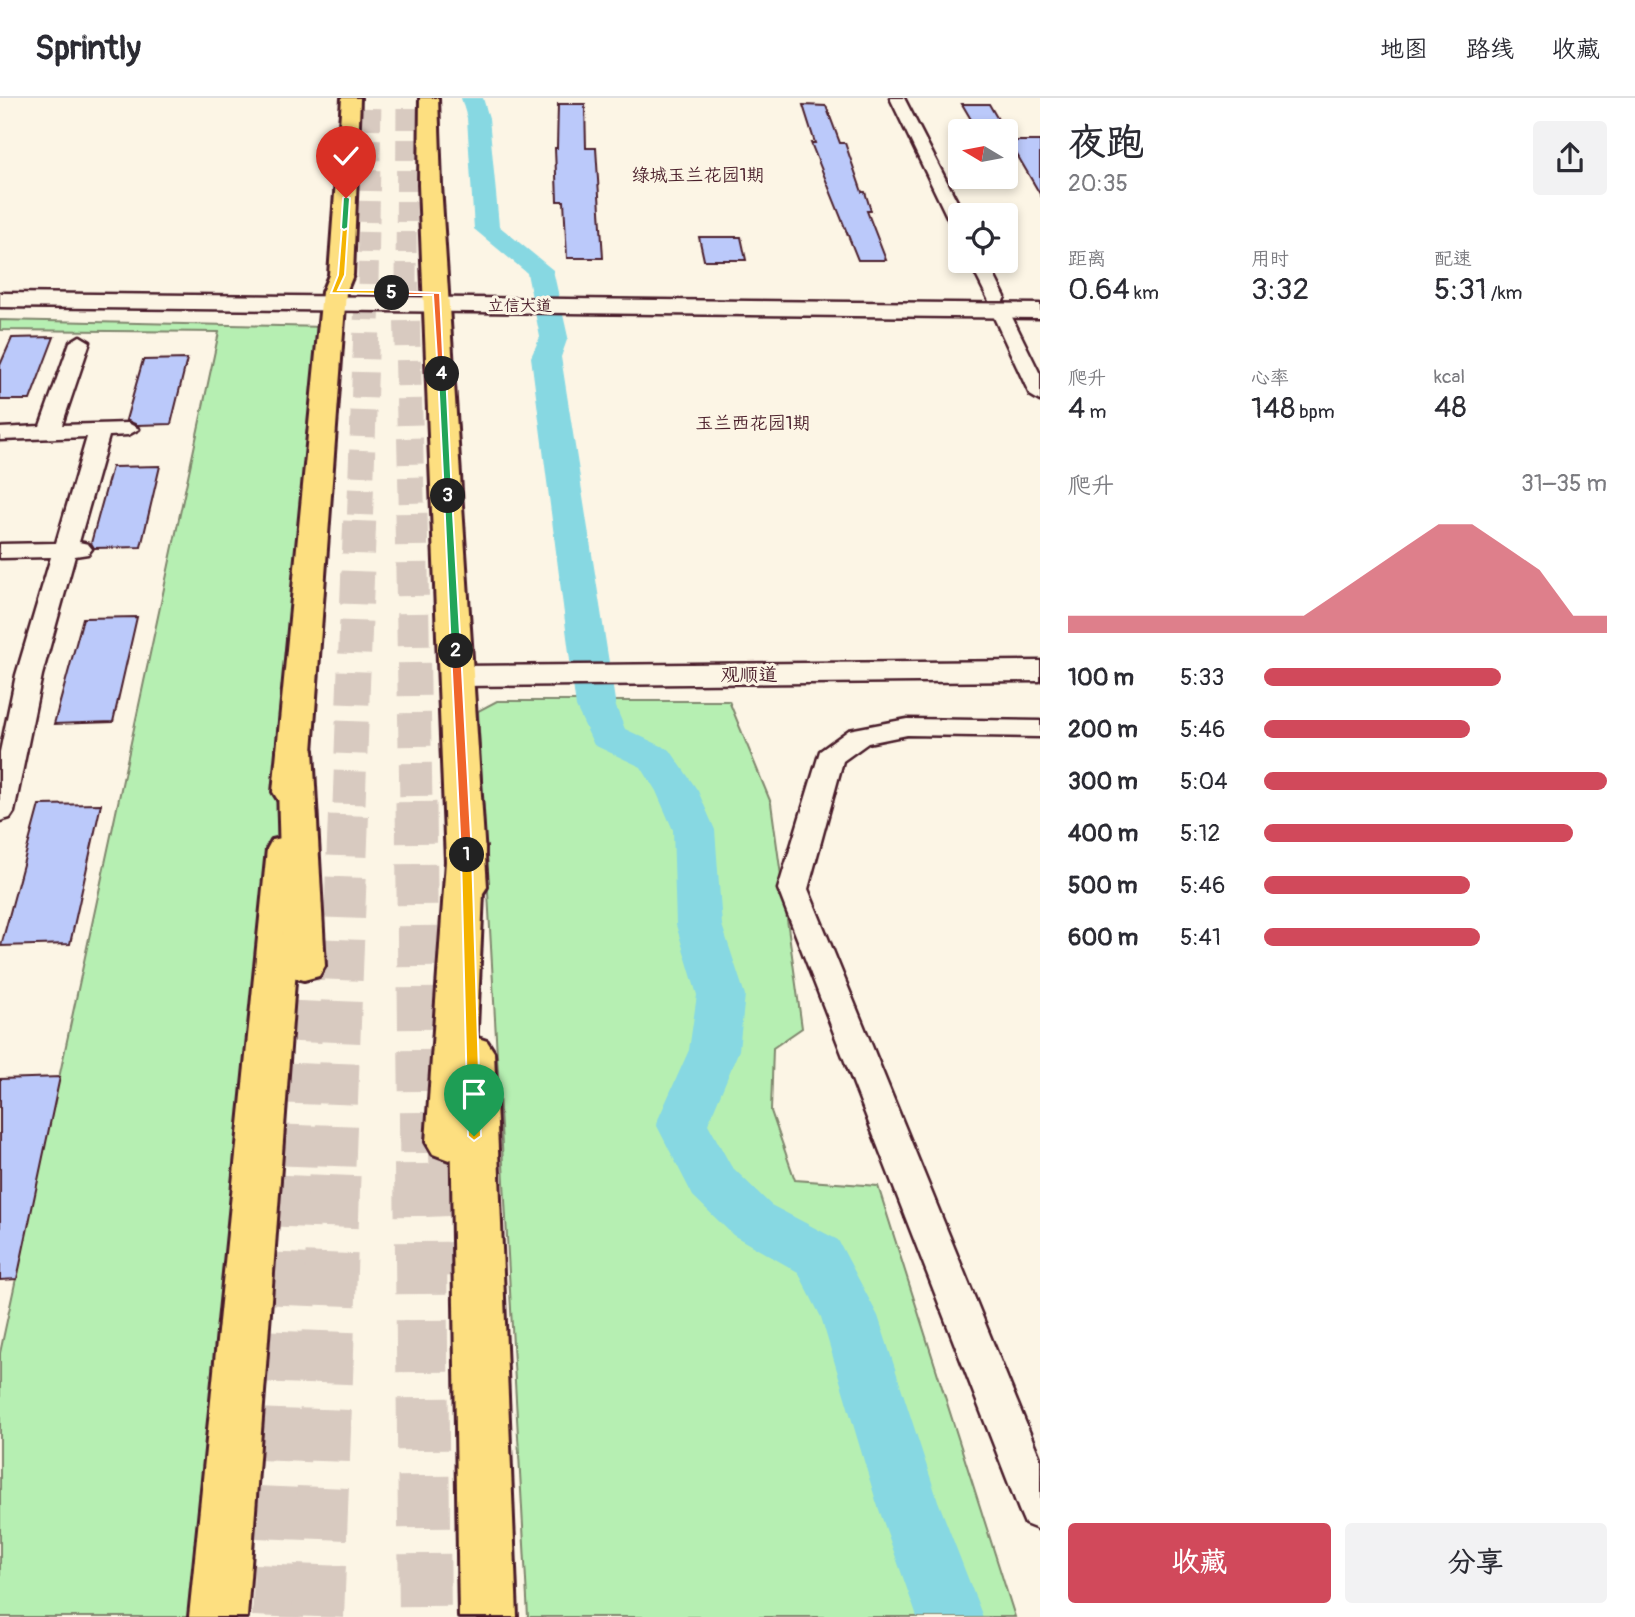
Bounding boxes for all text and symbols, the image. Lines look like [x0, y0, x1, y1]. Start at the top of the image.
text: Sprintly [35, 28, 141, 69]
text: 地图 [1380, 35, 1428, 64]
text: 路线 [1466, 35, 1514, 64]
text: 收藏 [1552, 35, 1600, 64]
north arrow [948, 119, 1018, 189]
map controls [948, 119, 1018, 273]
text: 夜跑 [1068, 119, 1144, 167]
button: share [1533, 121, 1607, 195]
pin [316, 126, 376, 198]
icon: check [327, 137, 365, 175]
district label: 绿城玉兰花园1期 [631, 164, 765, 187]
text: 20:35 [1068, 169, 1128, 198]
button: locate [948, 203, 1018, 273]
text: 距离 [1068, 247, 1106, 271]
text: 用时 [1251, 247, 1289, 271]
text: 配速 [1434, 247, 1472, 271]
text: 0.64 [1068, 271, 1130, 308]
text: 3:32 [1251, 271, 1309, 308]
text: 5:31 [1434, 271, 1487, 308]
pin: 5 [374, 276, 410, 310]
text: 5 [386, 280, 397, 304]
text: km [1130, 281, 1159, 305]
text: /km [1487, 281, 1523, 305]
street label: 立信大道 [488, 296, 552, 316]
pin: 4 [424, 356, 460, 392]
text: 4 [436, 361, 447, 385]
text: kcal [1434, 365, 1465, 389]
text: 爬升 [1068, 366, 1106, 390]
text: 心率 [1251, 366, 1289, 390]
text: 48 [1434, 389, 1467, 426]
text: 4 [1068, 390, 1085, 427]
text: 148 [1251, 390, 1295, 427]
text: m [1085, 400, 1106, 424]
text: bpm [1295, 400, 1335, 424]
district label: 玉兰西花园1期 [695, 412, 811, 435]
text: 31–35 m [1521, 469, 1607, 498]
text: 爬升 [1068, 471, 1114, 500]
pin: 3 [430, 478, 466, 514]
text: 3 [442, 483, 453, 507]
pin: 2 [438, 634, 474, 668]
text: 2 [450, 638, 461, 662]
street label: 观顺道 [720, 663, 778, 687]
text: 100 m [1068, 663, 1134, 692]
text: 5:33 [1180, 663, 1224, 692]
text: 200 m [1068, 715, 1138, 744]
text: 5:46 [1180, 715, 1225, 744]
text: 300 m [1068, 767, 1138, 796]
text: 5:04 [1180, 767, 1228, 796]
text: 400 m [1068, 819, 1138, 848]
text: 5:12 [1180, 819, 1220, 848]
pin: 1 [449, 838, 484, 872]
text: 1 [463, 842, 470, 866]
text: 500 m [1068, 871, 1137, 900]
text: 5:46 [1180, 871, 1225, 900]
text: 600 m [1068, 923, 1138, 952]
text: 5:41 [1180, 923, 1221, 952]
pin [444, 1064, 504, 1136]
icon: arrive [455, 1075, 493, 1113]
button: 收藏 [1068, 1523, 1331, 1603]
button: 分享 [1345, 1523, 1607, 1603]

